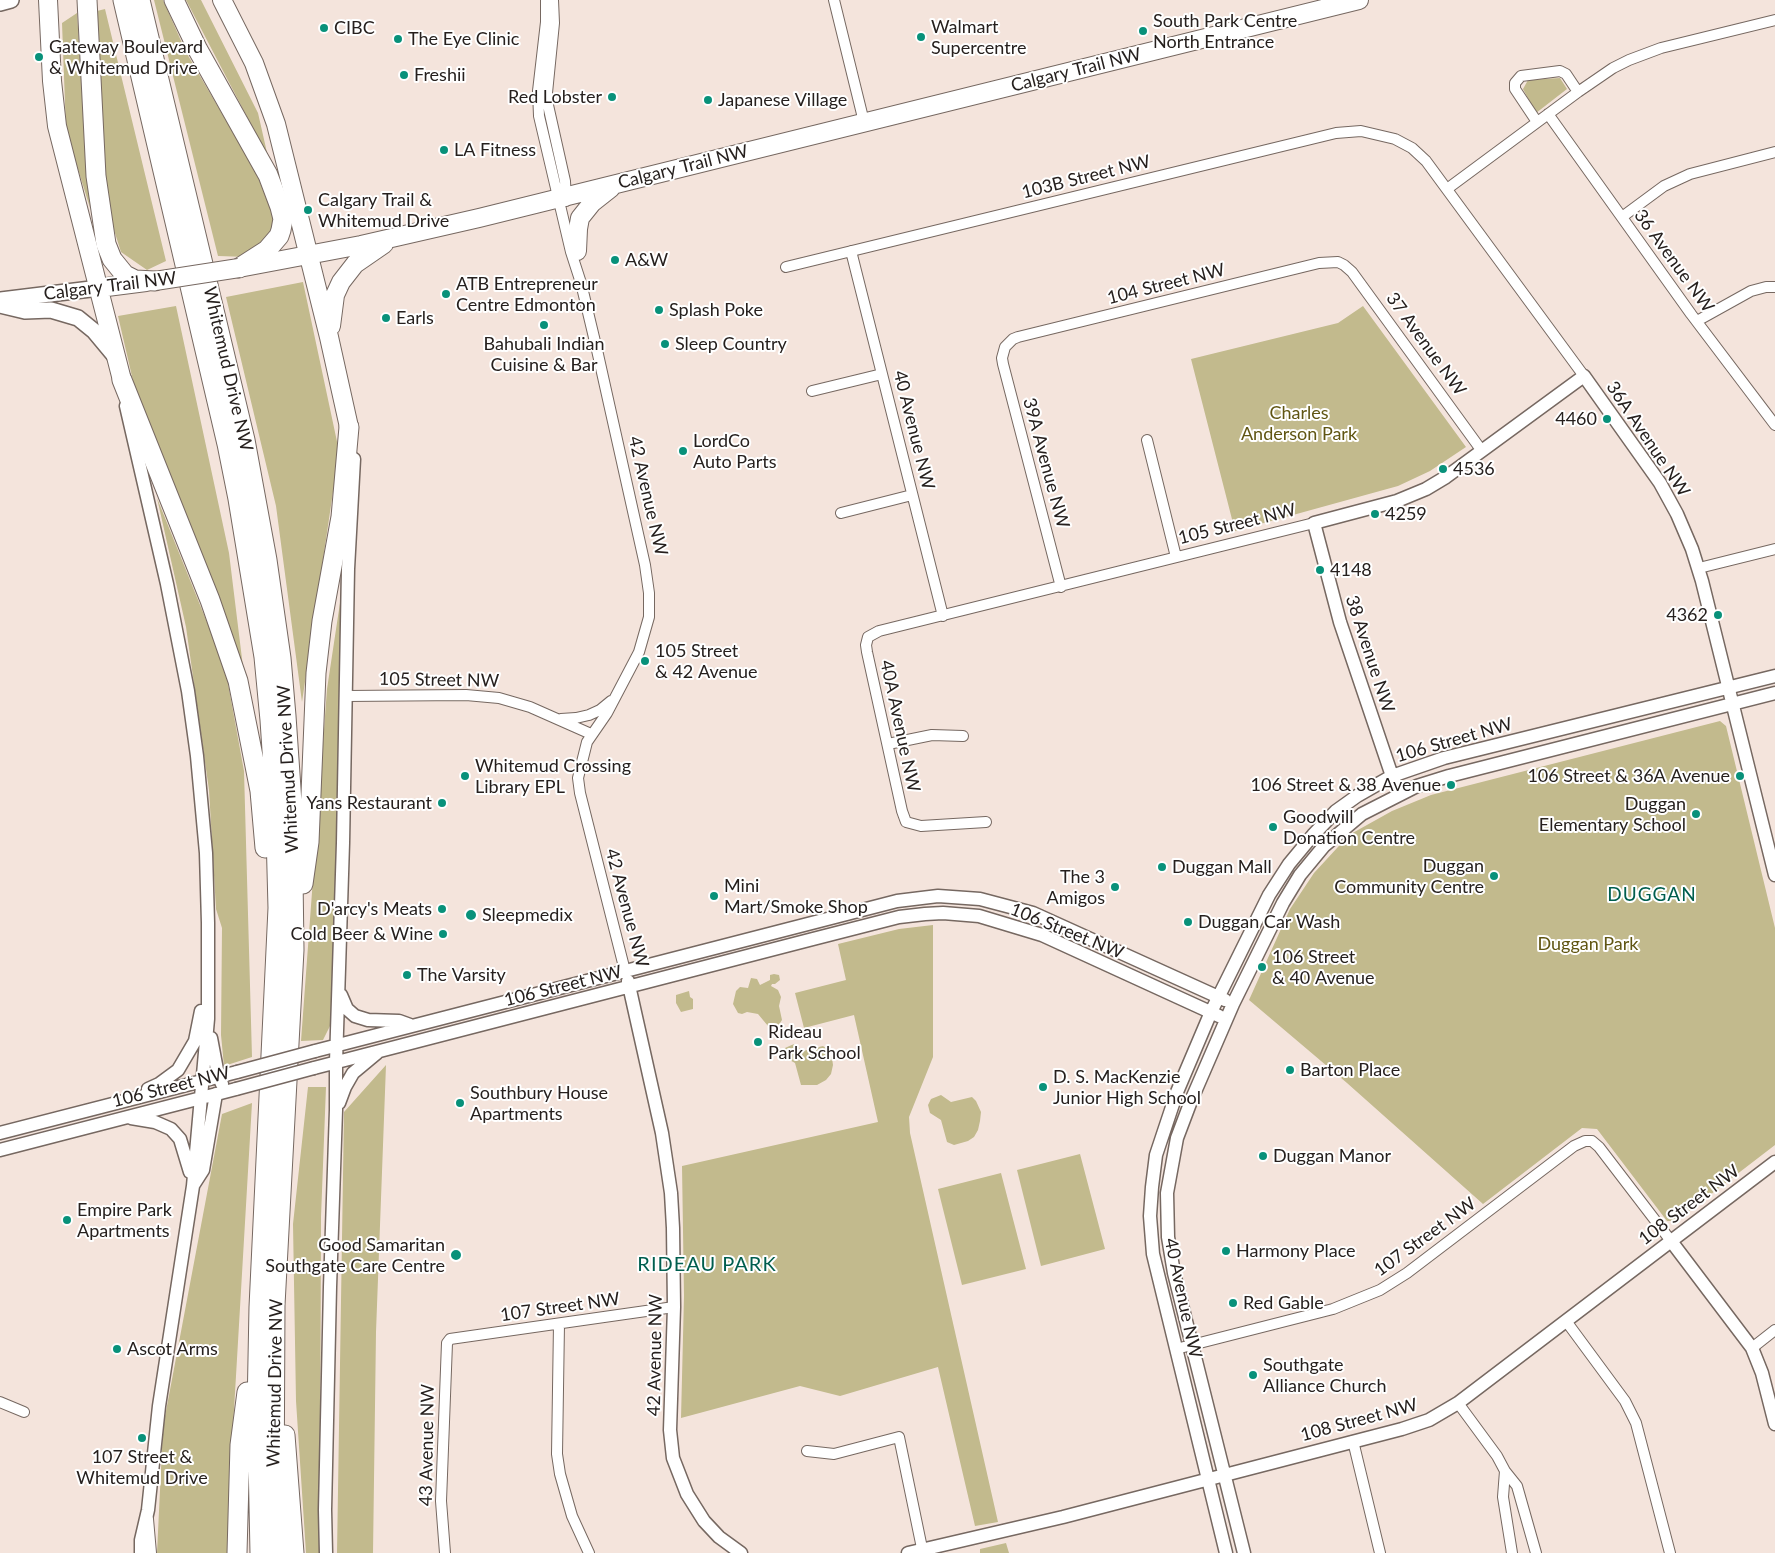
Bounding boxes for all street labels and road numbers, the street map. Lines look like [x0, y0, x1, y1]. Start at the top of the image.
street label: Calgary Trail NW [1009, 43, 1143, 97]
street label: Calgary Trail NW [616, 140, 750, 194]
street label: 103B Street NW [1019, 151, 1153, 203]
street label: 36 Avenue NW [1629, 205, 1719, 317]
street label: 104 Street NW [1105, 259, 1227, 309]
street label: Calgary Trail NW [42, 267, 178, 305]
street label: Whitemud Drive NW [199, 285, 257, 453]
street label: 37 Avenue NW [1381, 288, 1471, 400]
street label: 40 Avenue NW [889, 368, 939, 492]
street label: 36A Avenue NW [1602, 377, 1694, 501]
street label: 39A Avenue NW [1018, 395, 1074, 531]
street label: 42 Avenue NW [624, 434, 672, 558]
street label: 105 Street NW [1176, 499, 1298, 549]
street label: 38 Avenue NW [1341, 593, 1399, 715]
street label: 40A Avenue NW [875, 658, 925, 794]
street label: 105 Street NW [379, 668, 499, 692]
street label: Whitemud Drive NW [273, 684, 303, 854]
street label: 106 Street NW [1393, 713, 1515, 767]
street label: 42 Avenue NW [601, 846, 653, 970]
street label: 106 Street NW [1007, 898, 1127, 964]
street label: 106 Street NW [502, 961, 624, 1011]
street label: 106 Street NW [110, 1062, 232, 1112]
street label: 108 Street NW [1634, 1160, 1744, 1250]
street label: 107 Street NW [1370, 1193, 1480, 1281]
street label: 40 Avenue NW [1160, 1236, 1206, 1360]
street label: 107 Street NW [499, 1288, 621, 1326]
street label: 42 Avenue NW [643, 1294, 667, 1416]
street label: Whitemud Drive NW [263, 1299, 287, 1467]
street label: 43 Avenue NW [415, 1384, 439, 1506]
street label: 108 Street NW [1298, 1394, 1420, 1446]

